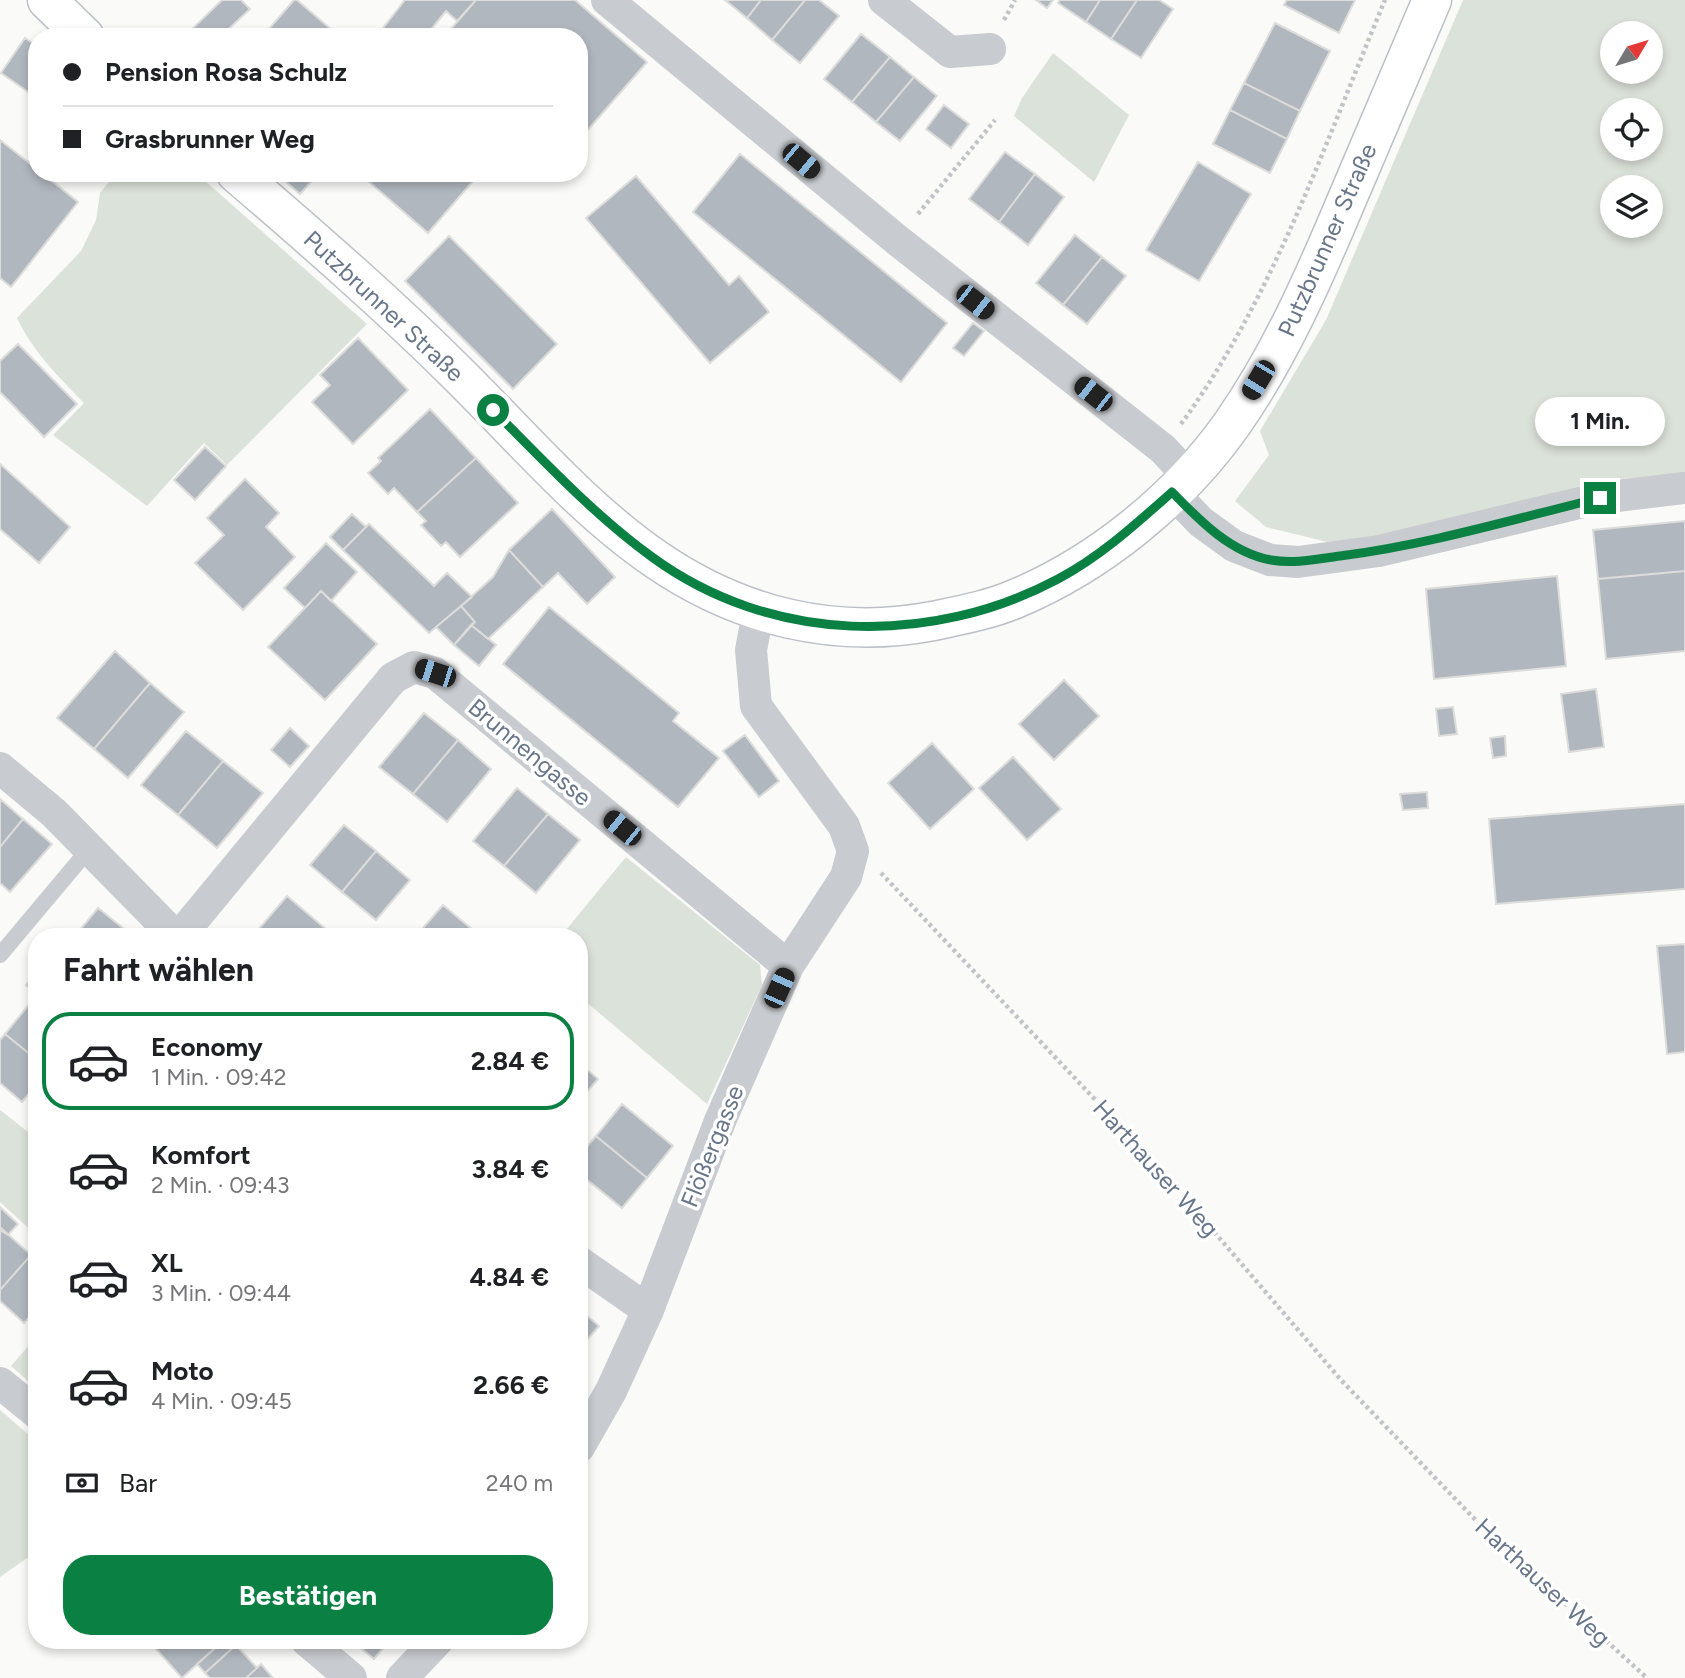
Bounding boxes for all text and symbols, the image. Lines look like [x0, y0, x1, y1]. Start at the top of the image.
north arrow [1600, 21, 1662, 84]
map controls [1600, 21, 1663, 238]
text: Pension Rosa Schulz [105, 56, 347, 88]
button: locate [1600, 98, 1663, 161]
text: Grasbrunner Weg [105, 123, 315, 155]
car [779, 139, 824, 183]
street label: Putzbrunner Straße [1271, 139, 1383, 341]
button: layers [1600, 175, 1663, 238]
street label: Putzbrunner Straße [298, 224, 470, 388]
car [952, 281, 999, 323]
car [1239, 357, 1278, 403]
car [1070, 373, 1117, 415]
route start [477, 394, 509, 426]
callout: 1 Min. [1535, 396, 1665, 446]
text: 1 Min. [1570, 407, 1630, 435]
route end [1584, 482, 1616, 514]
car [412, 657, 459, 689]
street label: Brunnengasse [463, 692, 597, 812]
car [600, 807, 645, 849]
text: Fahrt wählen [63, 951, 254, 989]
car [761, 965, 798, 1011]
icon: car [67, 1030, 130, 1093]
text: Economy [151, 1031, 263, 1063]
text: 2.84 € [471, 1045, 549, 1077]
text: 1 Min. · 09:42 [151, 1063, 287, 1091]
street label: Flößergasse [674, 1081, 750, 1211]
street label: Harthauser Weg [1087, 1094, 1225, 1242]
icon: car [67, 1138, 130, 1201]
text: Komfort [151, 1139, 251, 1171]
text: 3.84 € [471, 1153, 549, 1185]
text: 2 Min. · 09:43 [151, 1171, 290, 1199]
icon: car [67, 1246, 130, 1309]
text: XL [151, 1247, 183, 1279]
text: 4.84 € [469, 1261, 549, 1293]
text: 3 Min. · 09:44 [151, 1279, 291, 1307]
icon: car [67, 1354, 130, 1417]
text: Moto [151, 1355, 214, 1387]
text: 2.66 € [473, 1369, 549, 1401]
text: 4 Min. · 09:45 [151, 1387, 292, 1415]
icon: cash [63, 1464, 101, 1502]
text: Bar [119, 1467, 157, 1499]
text: 240 m [486, 1469, 553, 1497]
street label: Harthauser Weg [1469, 1512, 1617, 1652]
button: Bestätigen [63, 1555, 553, 1635]

